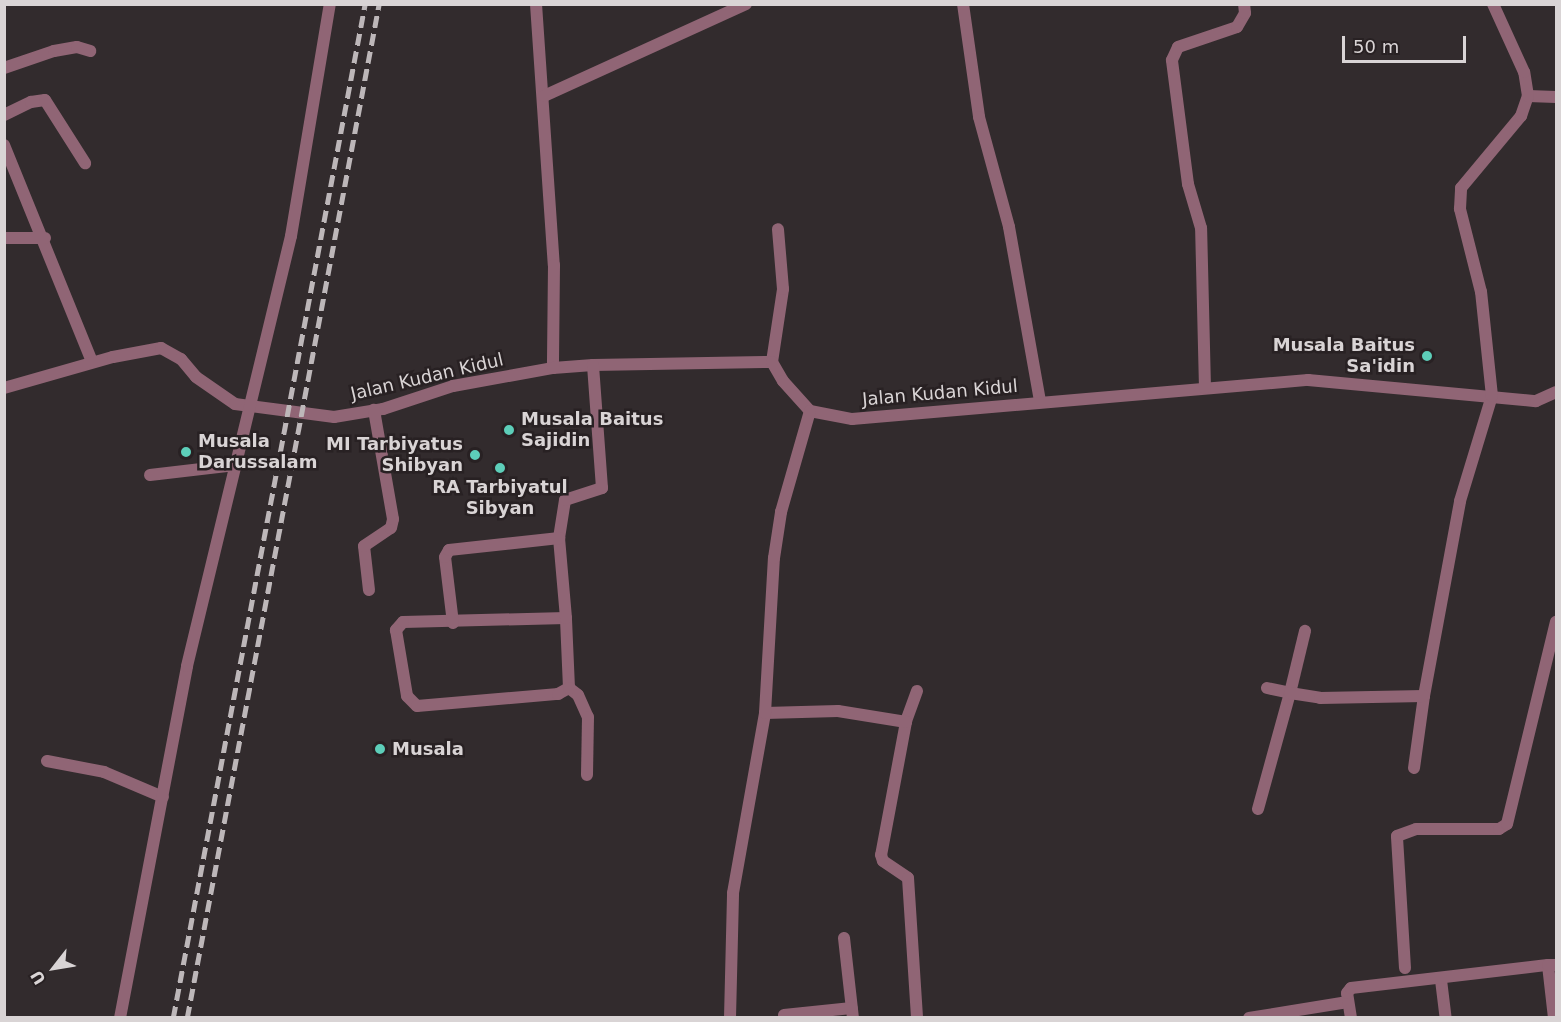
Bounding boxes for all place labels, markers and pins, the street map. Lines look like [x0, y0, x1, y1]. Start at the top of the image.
place label: Musala Baitus Sa'idin [1273, 335, 1415, 378]
marker: Musala Baitus Sa'idin [1420, 349, 1434, 363]
place label: Musala Baitus Sajidin [521, 409, 663, 452]
marker: Musala Baitus Sajidin [502, 423, 516, 437]
place label: Musala Darussalam [198, 431, 317, 474]
place label: MI Tarbiyatus Shibyan [326, 434, 463, 476]
marker: Musala Darussalam [179, 445, 193, 459]
marker: MI Tarbiyatus Shibyan [468, 448, 482, 462]
marker: RA Tarbiyatul Sibyan [493, 461, 507, 475]
place label: RA Tarbiyatul Sibyan [432, 477, 568, 520]
place label: Musala [392, 738, 464, 760]
marker: Musala [373, 742, 387, 756]

